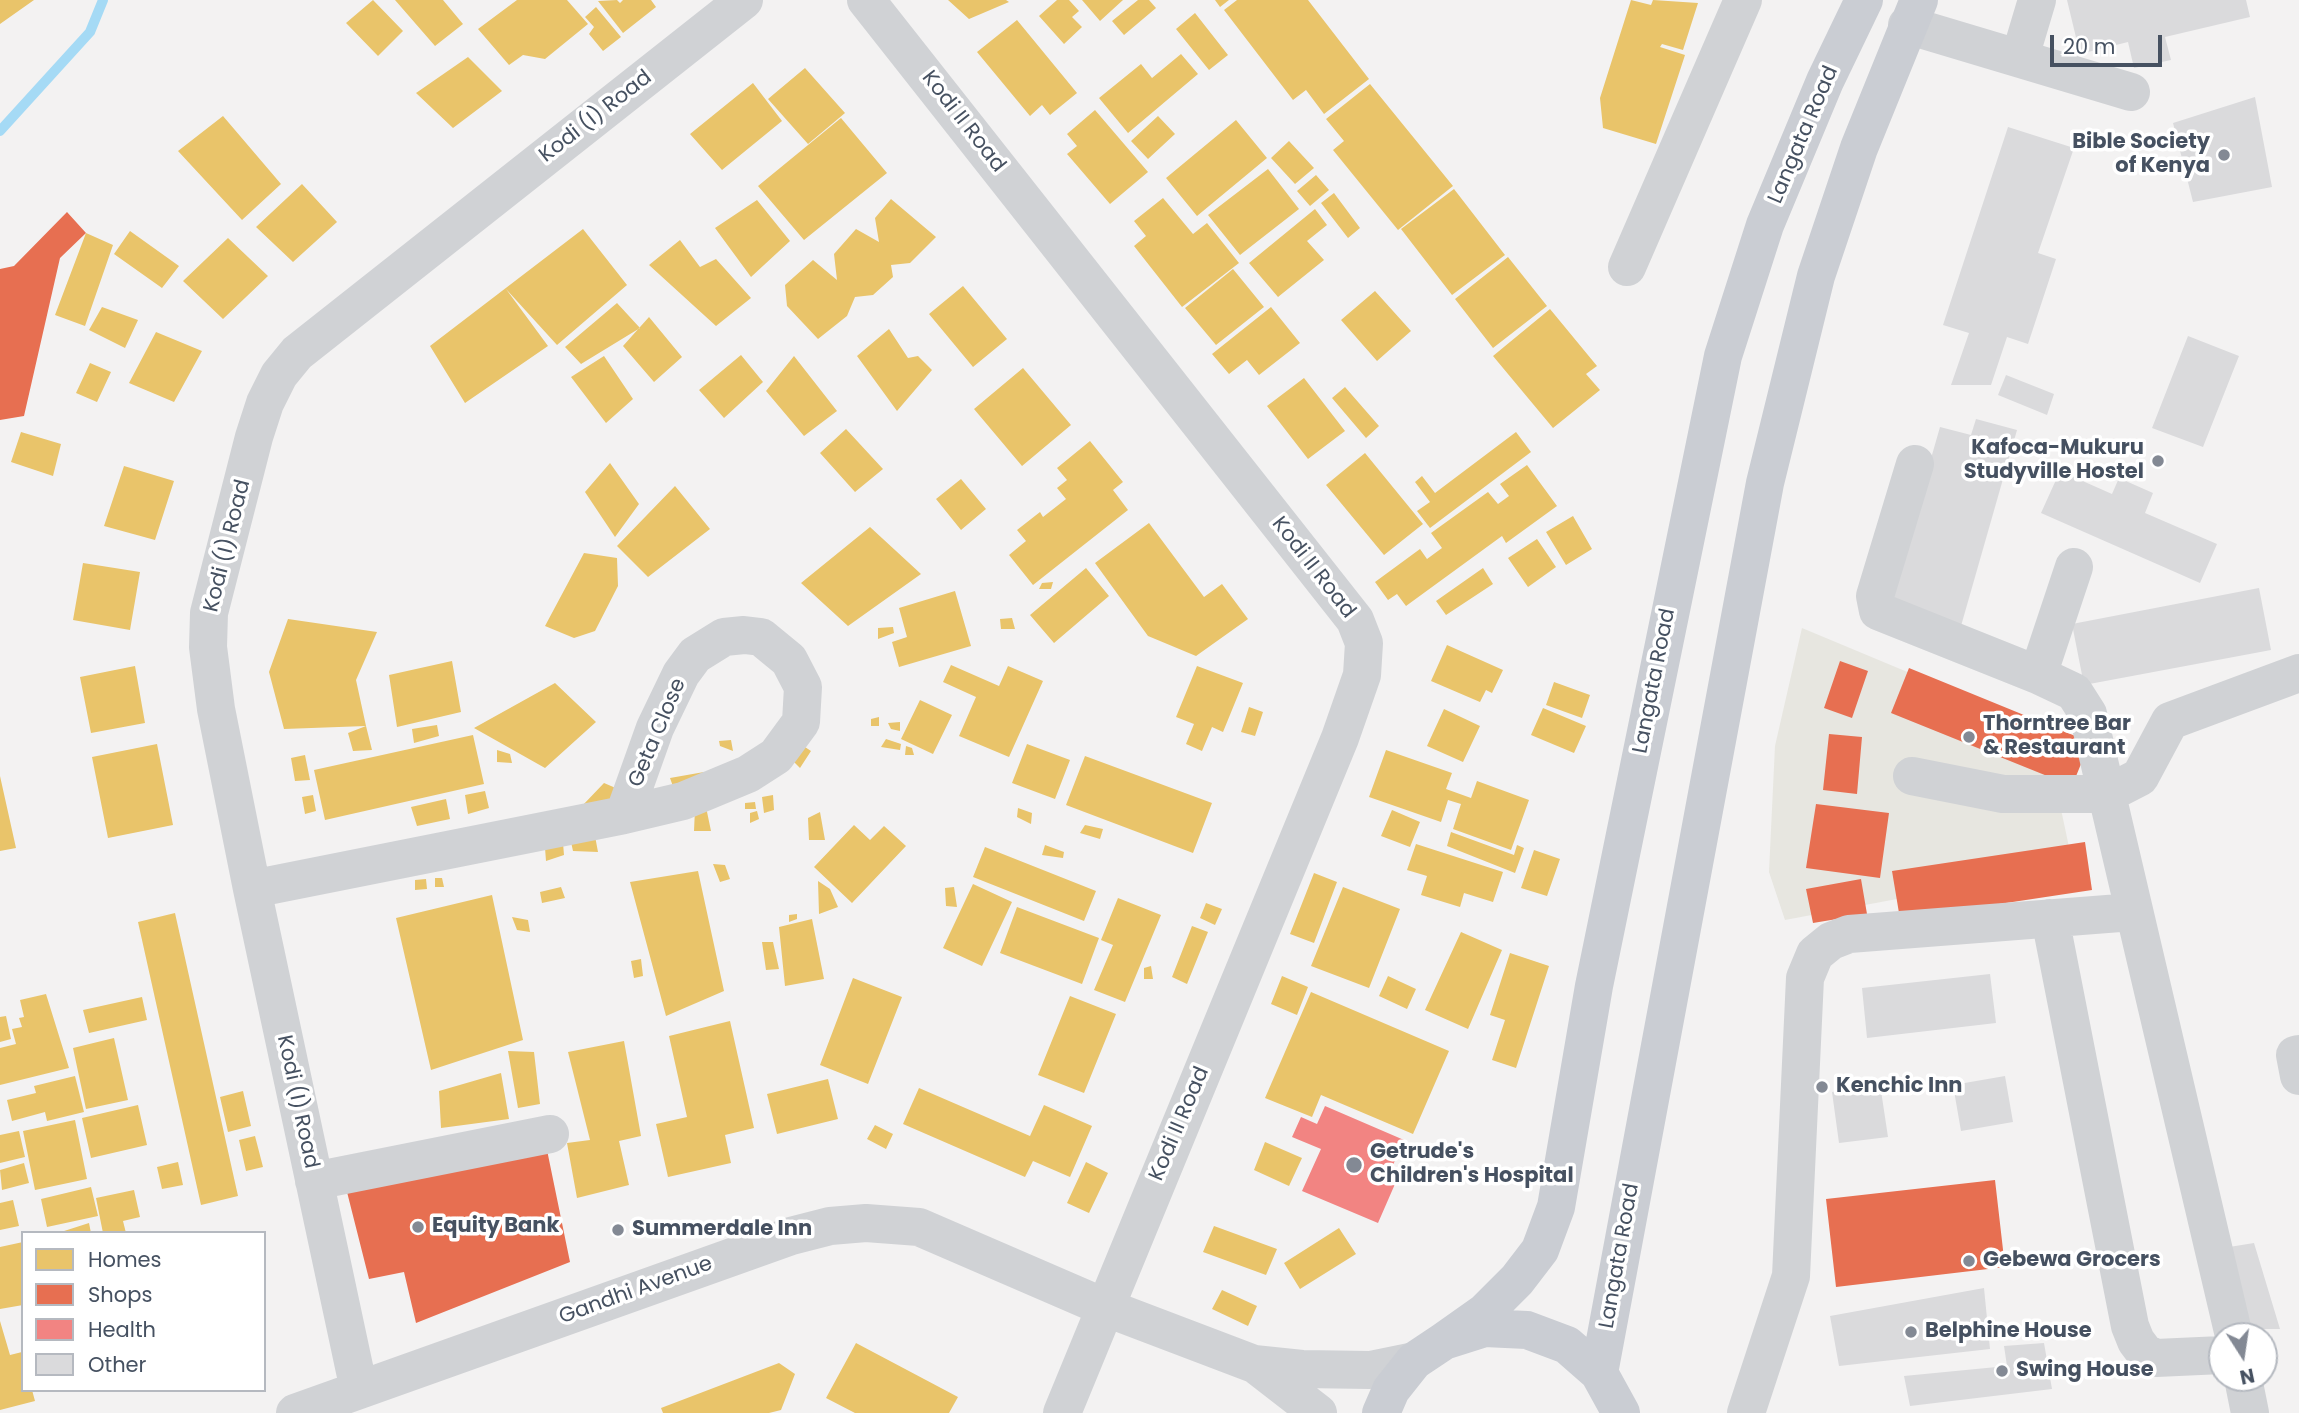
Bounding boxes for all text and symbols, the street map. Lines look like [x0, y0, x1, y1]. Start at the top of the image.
scale bar [2054, 21, 2166, 65]
text: 20 m [2063, 32, 2116, 61]
street label: Langata Road [1764, 62, 1844, 208]
street label: Kodi (I) Road [535, 65, 657, 169]
street label: Kodi II Road [916, 66, 1010, 178]
place label: Bible Society of Kenya [2072, 130, 2210, 180]
marker: Bible Society of Kenya [2216, 147, 2232, 163]
place label: Kafoca-Mukuru Studyville Hostel [1964, 436, 2144, 486]
marker: Kafoca-Mukuru Studyville Hostel [2150, 453, 2166, 469]
street label: Kodi (I) Road [199, 477, 257, 615]
street label: Kodi II Road [1266, 512, 1360, 624]
street label: Langata Road [1629, 606, 1681, 756]
street label: Geta Close [624, 675, 692, 791]
place label: Thorntree Bar & Restaurant [1983, 712, 2131, 762]
marker: Thorntree Bar & Restaurant [1961, 729, 1977, 745]
street label: Kodi (I) Road [271, 1033, 323, 1171]
street label: Kodi II Road [1145, 1063, 1215, 1185]
place label: Kenchic Inn [1836, 1074, 1962, 1100]
marker: Kenchic Inn [1814, 1079, 1830, 1095]
place label: Getrude's Children's Hospital [1370, 1140, 1574, 1190]
marker: Getrude's Children's Hospital [1344, 1155, 1364, 1175]
street label: Langata Road [1595, 1181, 1645, 1331]
place label: Equity Bank [432, 1214, 559, 1240]
place label: Summerdale Inn [632, 1217, 812, 1243]
marker: Equity Bank [410, 1219, 426, 1235]
marker: Summerdale Inn [610, 1222, 626, 1238]
legend [21, 1231, 266, 1392]
text: Homes [88, 1245, 162, 1274]
place label: Gebewa Grocers [1983, 1248, 2161, 1274]
street label: Gandhi Avenue [556, 1252, 716, 1330]
marker: Gebewa Grocers [1961, 1253, 1977, 1269]
text: Shops [88, 1280, 152, 1309]
text: Health [88, 1315, 156, 1344]
place label: Belphine House [1925, 1319, 2092, 1345]
north arrow [2208, 1322, 2278, 1392]
marker: Belphine House [1903, 1324, 1919, 1340]
text: Other [88, 1350, 146, 1379]
place label: Swing House [2016, 1358, 2154, 1384]
text: N [2237, 1361, 2257, 1391]
marker: Swing House [1994, 1363, 2010, 1379]

